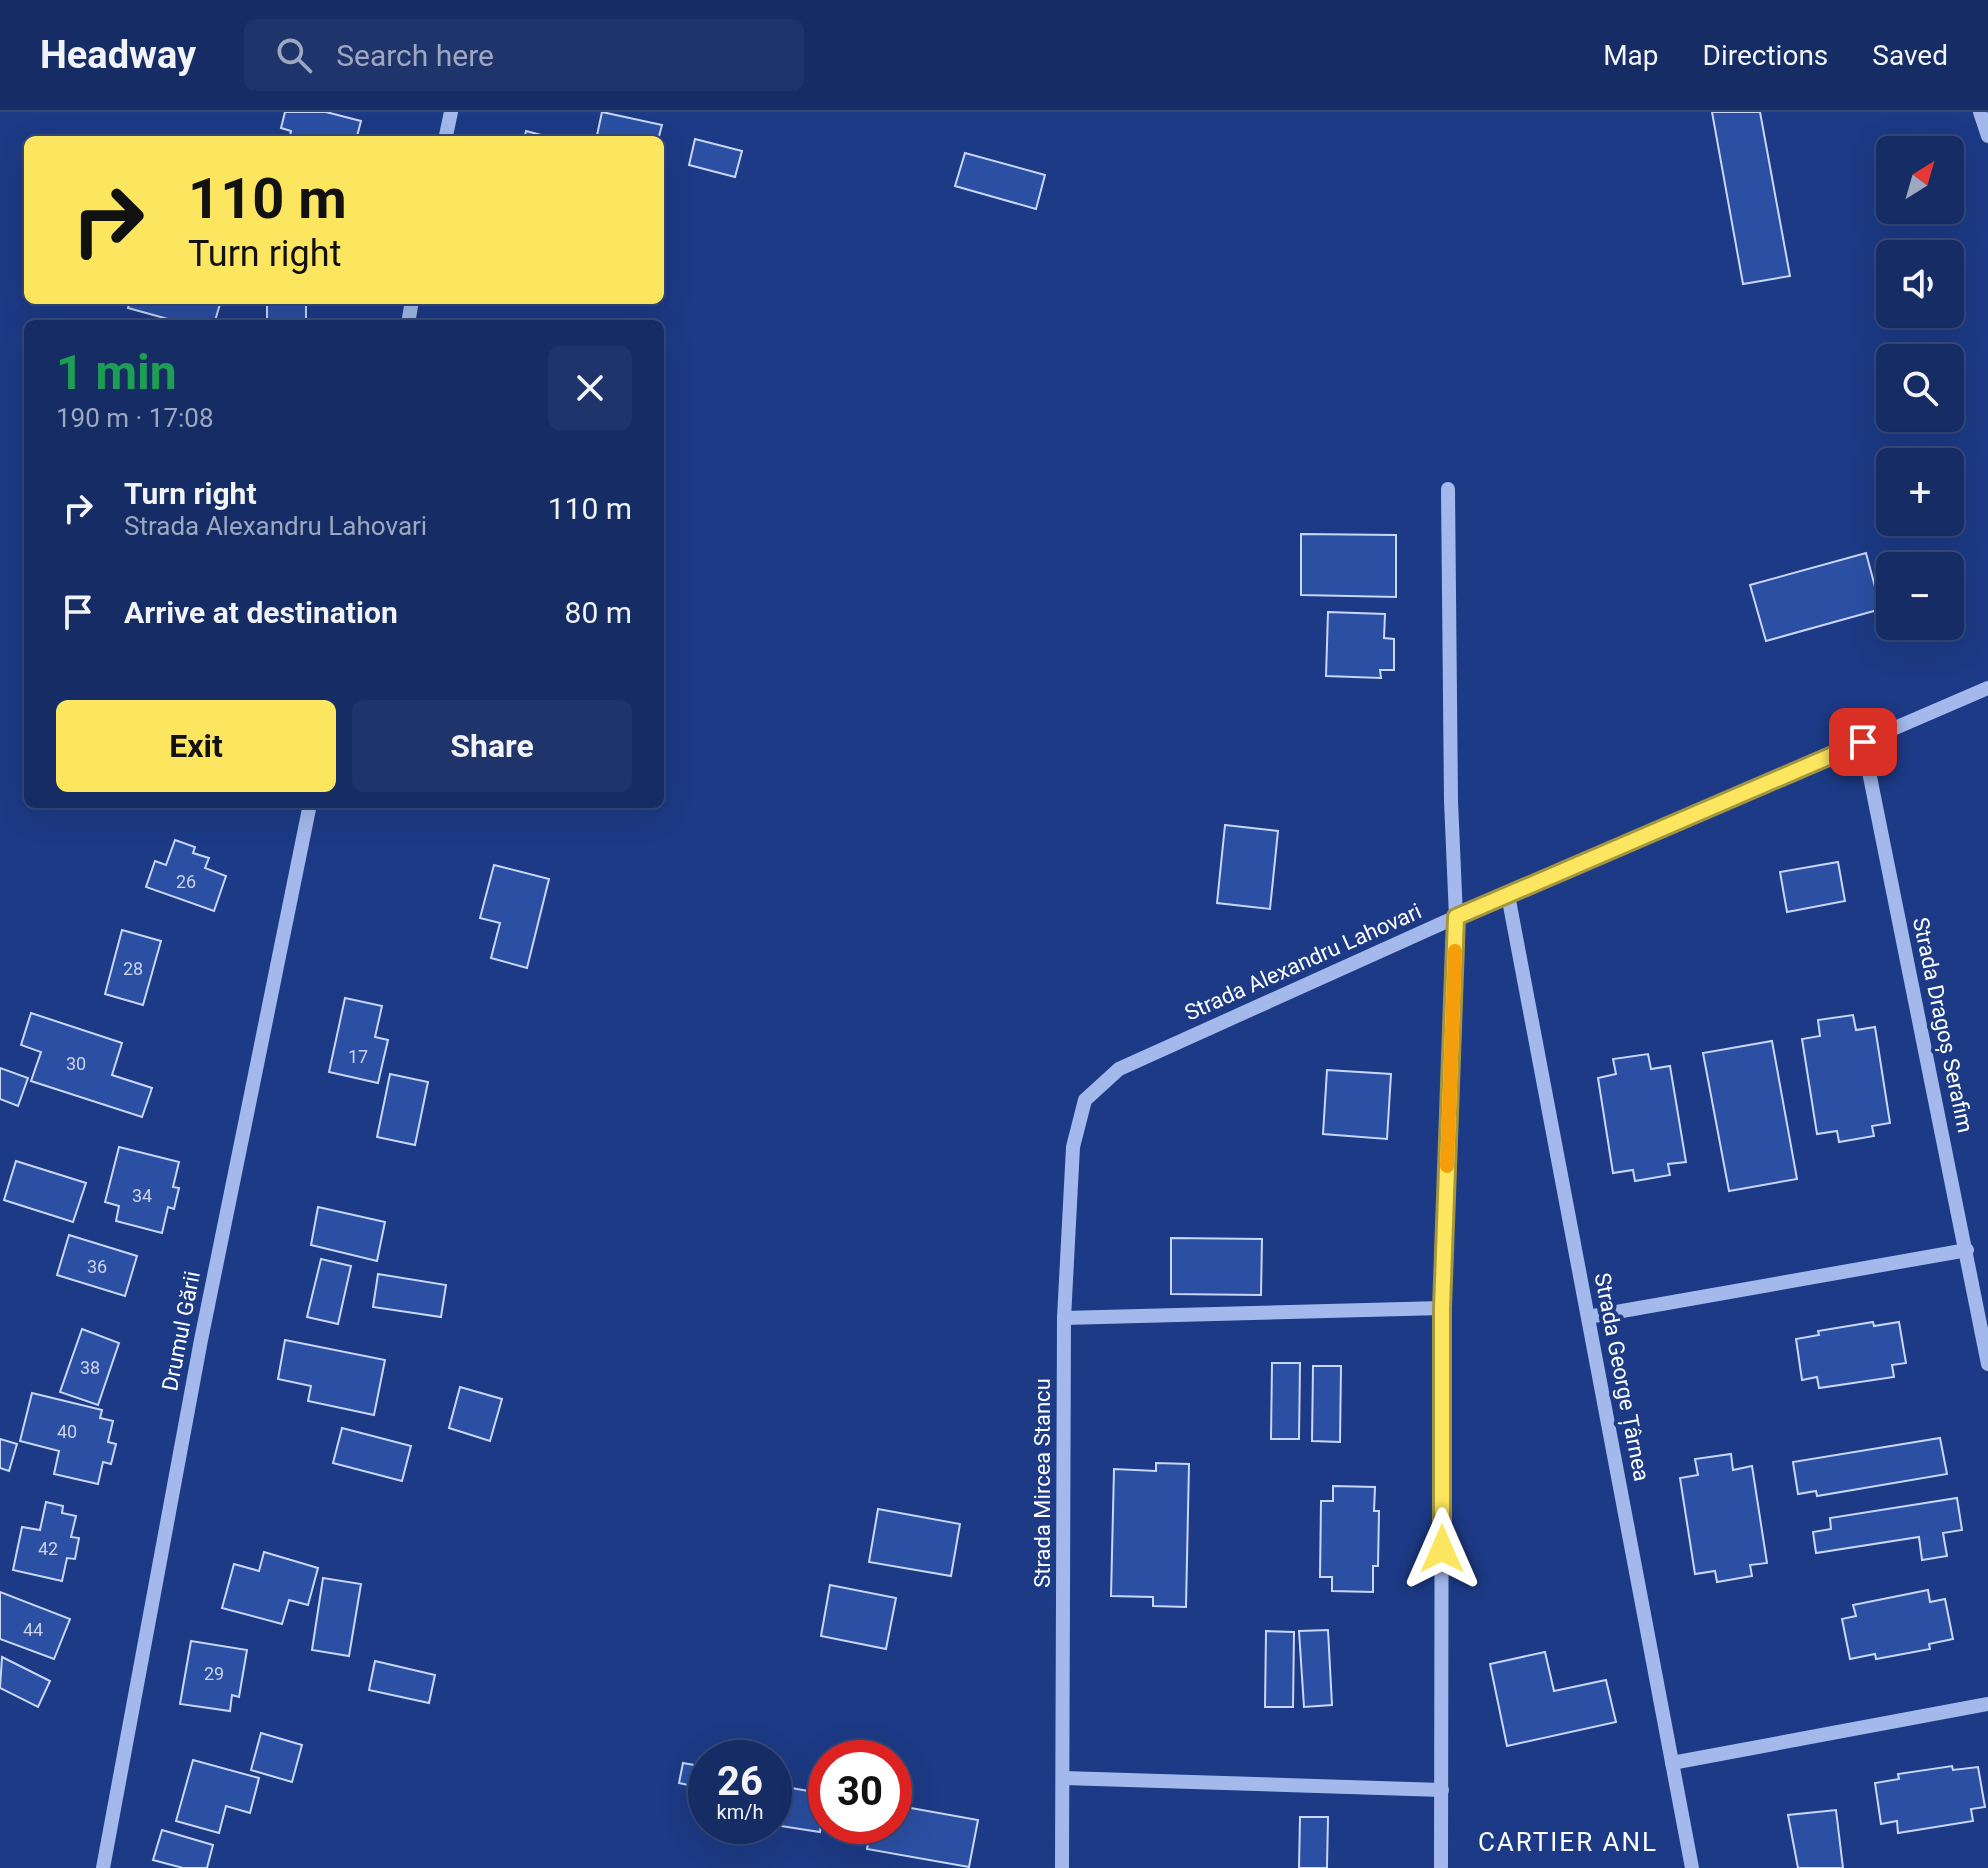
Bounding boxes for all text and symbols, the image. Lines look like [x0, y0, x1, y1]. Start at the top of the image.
search box [244, 19, 804, 91]
text: Headway [40, 33, 196, 77]
icon: search [272, 33, 316, 77]
text: Search here [336, 38, 494, 73]
text: Map [1603, 39, 1659, 72]
text: Directions [1703, 39, 1828, 72]
text: Saved [1872, 39, 1948, 72]
north arrow [1876, 136, 1964, 224]
map controls [1876, 136, 1964, 640]
text: 110 m [188, 166, 347, 232]
icon: right [56, 168, 160, 272]
text: Turn right [188, 233, 341, 275]
button: sound [1876, 240, 1964, 328]
text: 1 min [56, 344, 177, 401]
button: search [1876, 344, 1964, 432]
button: close [548, 346, 632, 430]
text: 190 m · 17:08 [56, 403, 214, 433]
button: + [1876, 448, 1964, 536]
text: Turn right [124, 476, 257, 511]
icon: right [56, 486, 100, 530]
text: 110 m [548, 491, 632, 526]
text: Strada Alexandru Lahovari [124, 511, 427, 541]
button: − [1876, 552, 1964, 640]
icon: arrive [56, 590, 100, 634]
text: Arrive at destination [124, 595, 398, 630]
text: 80 m [565, 595, 632, 630]
button: Exit [56, 700, 336, 792]
button: Share [352, 700, 632, 792]
pin [1829, 708, 1897, 776]
icon: arrive [1841, 720, 1885, 764]
house number: 26 [176, 871, 196, 892]
street label: Strada Alexandru Lahovari [1181, 898, 1425, 1026]
street label: Strada Dragoș Serafim [1907, 915, 1978, 1135]
house number: 28 [123, 958, 143, 979]
house number: 17 [348, 1046, 368, 1067]
house number: 30 [66, 1053, 86, 1074]
house number: 34 [132, 1185, 152, 1206]
house number: 36 [87, 1256, 107, 1277]
street label: Drumul Gării [157, 1269, 205, 1393]
street label: Strada George Țârnea [1589, 1271, 1654, 1483]
house number: 38 [80, 1357, 100, 1378]
street label: Strada Mircea Stancu [1030, 1378, 1055, 1588]
house number: 40 [57, 1421, 77, 1442]
position arrow [1400, 1507, 1484, 1591]
house number: 42 [38, 1538, 58, 1559]
house number: 44 [23, 1619, 43, 1640]
house number: 29 [204, 1663, 224, 1684]
speed limit sign: 30 [808, 1740, 912, 1844]
text: 26 [717, 1758, 763, 1805]
text: km/h [717, 1800, 763, 1824]
district label: CARTIER ANL [1478, 1827, 1658, 1857]

